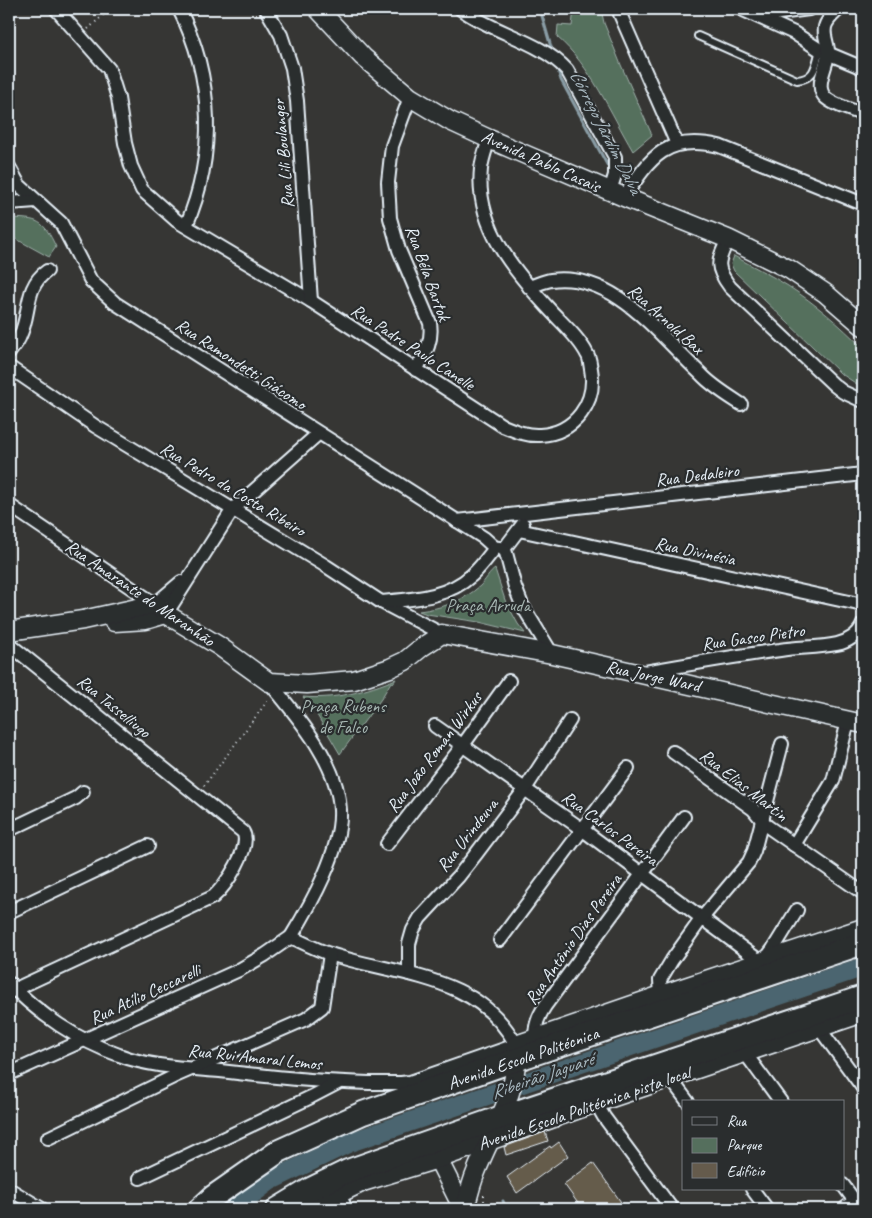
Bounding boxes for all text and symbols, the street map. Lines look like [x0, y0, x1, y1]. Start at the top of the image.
water label: Córrego Jardim Dalva [564, 66, 649, 200]
street label: Rua Lili Boulanger [267, 97, 299, 209]
street label: Avenida Pablo Casais [478, 125, 605, 198]
street label: Rua Béla Bartok [401, 222, 456, 325]
street label: Rua Arnold Bax [623, 279, 710, 360]
street label: Rua Padre Paulo Canelle [347, 299, 480, 396]
street label: Rua Ramondetti Giácomo [171, 314, 312, 415]
street label: Rua Pedro da Costa Ribeiro [156, 437, 311, 542]
street label: Rua Dedaleiro [654, 459, 741, 491]
street label: Rua Divinésia [653, 532, 739, 571]
street label: Rua Amarante do Maranhão [61, 535, 220, 652]
park label: Praça Arruda [446, 594, 532, 616]
street label: Rua Gasco Pietro [700, 619, 807, 655]
street label: Rua Jorge Ward [604, 655, 705, 697]
street label: Rua Tasselliugo [73, 670, 156, 743]
street label: Rua João Roman Wirkus [381, 686, 488, 817]
park label: Praça Rubens de Falco [300, 695, 387, 738]
street label: Rua Elias Martin [696, 744, 793, 827]
street label: Rua Carlos Pereira [558, 786, 664, 871]
street label: Rua Urindeuva [432, 793, 503, 876]
street label: Rua Antônio Dias Pereira [520, 868, 627, 1009]
street label: Rua Atílio Ceccarelli [86, 958, 206, 1029]
street label: Avenida Escola Politécnica [445, 1021, 603, 1094]
street label: Rua Rui Amaral Lemos [187, 1039, 325, 1075]
water label: Ribeirão Jaguaré [488, 1045, 602, 1105]
street label: Avenida Escola Politécnica pista local [475, 1060, 696, 1155]
legend [682, 1100, 844, 1190]
text: Rua [727, 1112, 747, 1131]
text: Parque [727, 1136, 763, 1155]
text: Edifício [727, 1162, 766, 1181]

